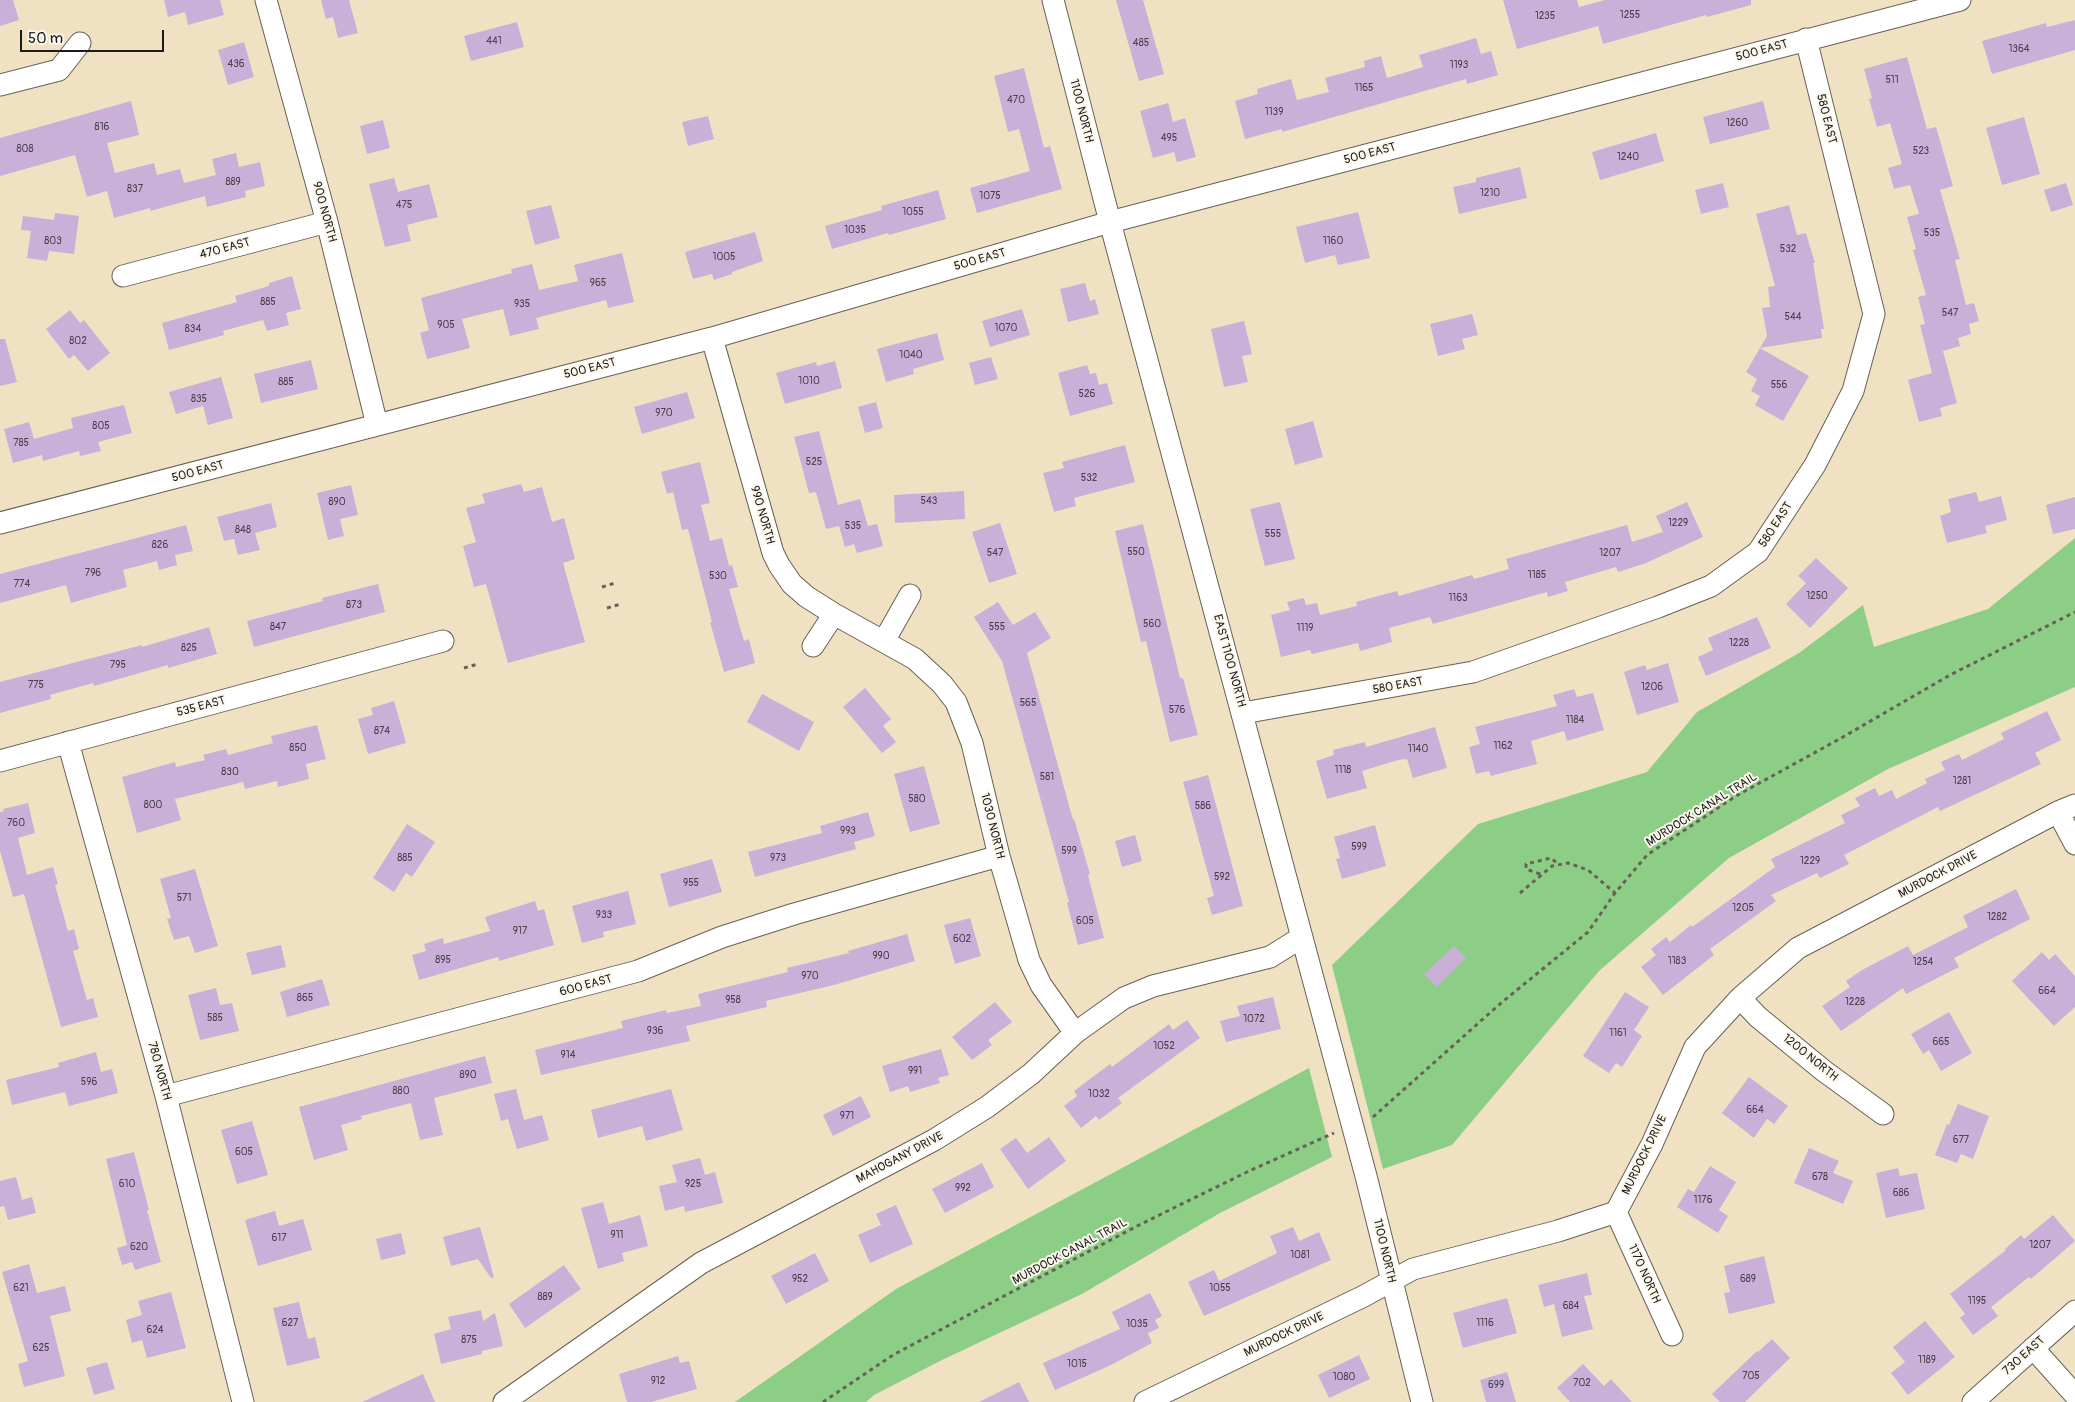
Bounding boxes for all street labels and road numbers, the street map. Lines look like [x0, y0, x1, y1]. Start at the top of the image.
street label: 500 EAST [1734, 37, 1790, 65]
street label: 1100 NORTH [1066, 78, 1096, 144]
street label: 580 EAST [1813, 92, 1839, 146]
street label: 500 EAST [1342, 140, 1398, 168]
street label: 900 NORTH [309, 180, 339, 244]
street label: 470 EAST [198, 235, 252, 263]
street label: 500 EAST [952, 246, 1008, 274]
street label: 500 EAST [562, 356, 618, 382]
street label: 500 EAST [170, 458, 226, 486]
street label: 990 NORTH [747, 484, 777, 546]
street label: 580 EAST [1756, 500, 1796, 550]
street label: EAST 1100 NORTH [1210, 613, 1248, 709]
street label: 580 EAST [1372, 674, 1424, 698]
street label: 535 EAST [175, 694, 227, 720]
street label: MURDOCK CANAL TRAIL [1644, 770, 1760, 850]
street label: 1030 NORTH [977, 792, 1007, 860]
street label: MURDOCK DRIVE [1896, 848, 1980, 902]
street label: 600 EAST [558, 972, 614, 1000]
street label: 1200 NORTH [1779, 1031, 1841, 1085]
street label: 780 NORTH [144, 1040, 174, 1102]
street label: MURDOCK DRIVE [1619, 1113, 1671, 1197]
street label: MAHOGANY DRIVE [854, 1129, 946, 1187]
street label: MURDOCK CANAL TRAIL [1010, 1216, 1130, 1288]
street label: 1100 NORTH [1370, 1218, 1398, 1284]
street label: 1170 NORTH [1625, 1242, 1663, 1306]
street label: MURDOCK DRIVE [1242, 1309, 1326, 1361]
street label: 730 EAST [2000, 1333, 2048, 1379]

